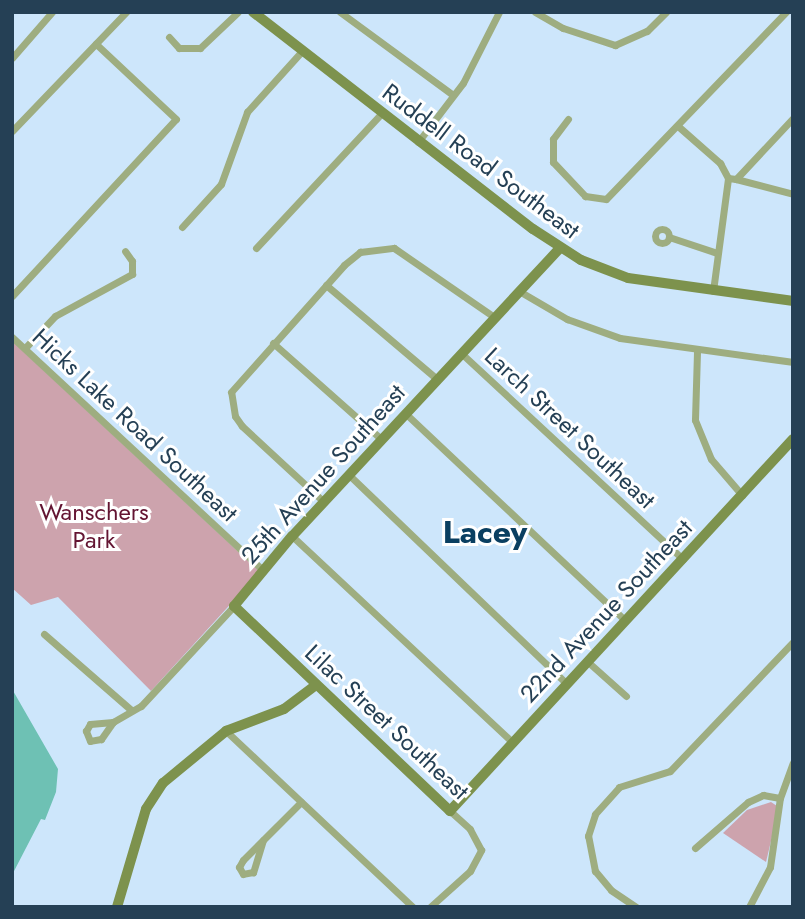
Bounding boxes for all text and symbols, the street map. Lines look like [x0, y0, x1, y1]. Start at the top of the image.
street label: Ruddell Road Southeast [377, 77, 585, 245]
street label: Hicks Lake Road Southeast [26, 322, 244, 528]
street label: Larch Street Southeast [479, 342, 661, 514]
street label: 25th Avenue Southeast [235, 378, 411, 570]
park label: Wanschers Park [39, 498, 149, 554]
district label: Lacey [443, 513, 527, 551]
street label: 22nd Avenue Southeast [514, 514, 698, 708]
street label: Lilac Street Southeast [299, 639, 475, 805]

